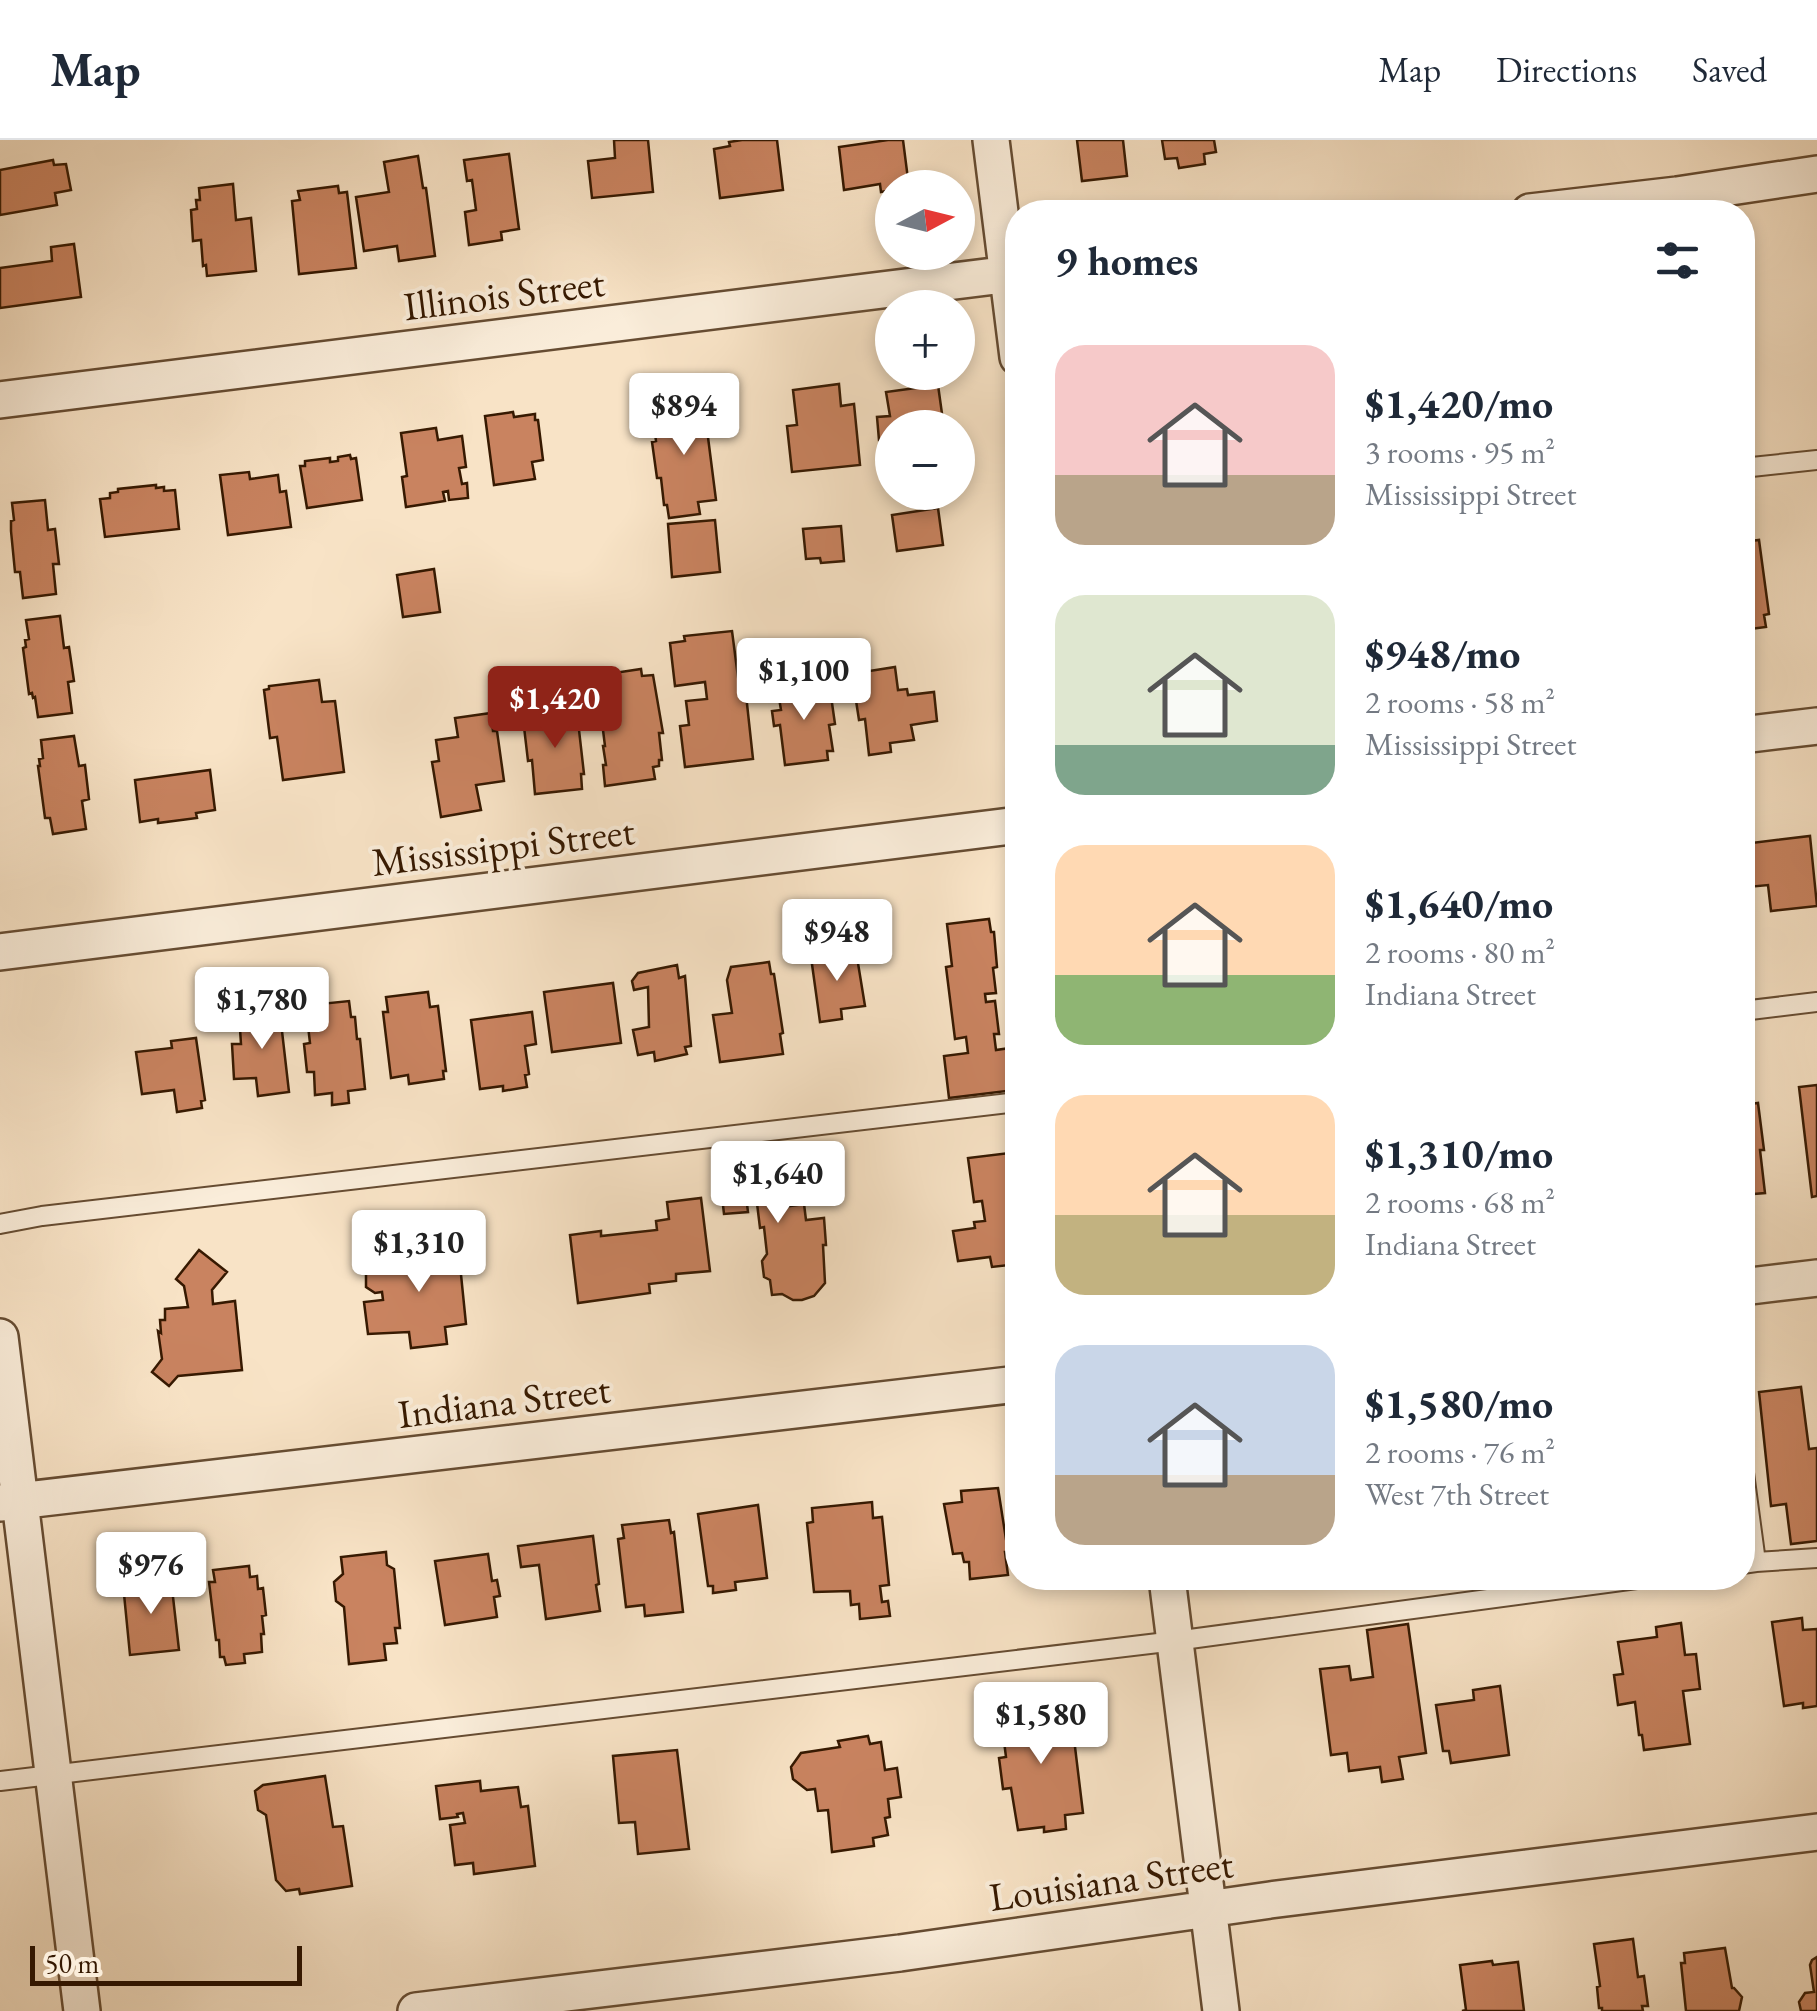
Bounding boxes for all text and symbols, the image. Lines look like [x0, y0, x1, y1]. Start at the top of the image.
text: Map [50, 38, 141, 100]
text: Map [1378, 47, 1441, 92]
text: Directions [1496, 47, 1637, 92]
text: Saved [1692, 47, 1767, 92]
north arrow [875, 170, 975, 270]
map controls [875, 170, 975, 510]
text: 9 homes [1055, 233, 1198, 288]
icon: filters [1650, 233, 1705, 288]
street label: Illinois Street [401, 256, 608, 332]
button: + [875, 290, 975, 390]
pin: $894 [625, 373, 743, 458]
text: $1,420/mo [1365, 376, 1553, 431]
text: $894 [651, 384, 717, 426]
icon: home [1135, 385, 1255, 505]
button: − [875, 410, 975, 510]
text: 3 rooms · 95 m² [1365, 431, 1555, 473]
text: Mississippi Street [1365, 473, 1576, 515]
text: $948/mo [1365, 626, 1521, 681]
icon: home [1135, 635, 1255, 755]
pin: $1,100 [723, 638, 885, 723]
text: $1,100 [759, 649, 849, 691]
pin: $1,420 [474, 666, 636, 751]
text: $1,420 [510, 677, 600, 719]
text: 2 rooms · 58 m² [1365, 681, 1555, 723]
text: Mississippi Street [1365, 723, 1576, 765]
street label: Mississippi Street [369, 804, 638, 888]
text: $1,640/mo [1365, 876, 1553, 931]
icon: home [1135, 885, 1255, 1005]
pin: $948 [778, 899, 896, 984]
text: $948 [804, 910, 870, 952]
text: 2 rooms · 80 m² [1365, 931, 1555, 973]
pin: $1,780 [181, 967, 343, 1052]
text: Indiana Street [1365, 973, 1536, 1015]
text: $1,780 [217, 978, 307, 1020]
text: $1,310/mo [1365, 1126, 1553, 1181]
icon: home [1135, 1135, 1255, 1255]
pin: $1,640 [697, 1141, 859, 1226]
text: $1,640 [733, 1152, 823, 1194]
text: 2 rooms · 68 m² [1365, 1181, 1555, 1223]
pin: $1,310 [338, 1210, 500, 1295]
text: $1,310 [374, 1221, 464, 1263]
text: Indiana Street [1365, 1223, 1536, 1265]
street label: Indiana Street [395, 1362, 614, 1440]
text: $1,580/mo [1365, 1376, 1553, 1431]
icon: home [1135, 1385, 1255, 1505]
text: 2 rooms · 76 m² [1365, 1431, 1555, 1473]
text: West 7th Street [1365, 1473, 1549, 1515]
pin: $976 [92, 1532, 210, 1617]
text: $976 [118, 1543, 184, 1585]
pin: $1,580 [960, 1682, 1122, 1767]
text: $1,580 [996, 1693, 1086, 1735]
street label: Louisiana Street [986, 1837, 1237, 1923]
scale bar [30, 1941, 302, 1986]
text: 50 m [45, 1945, 99, 1981]

